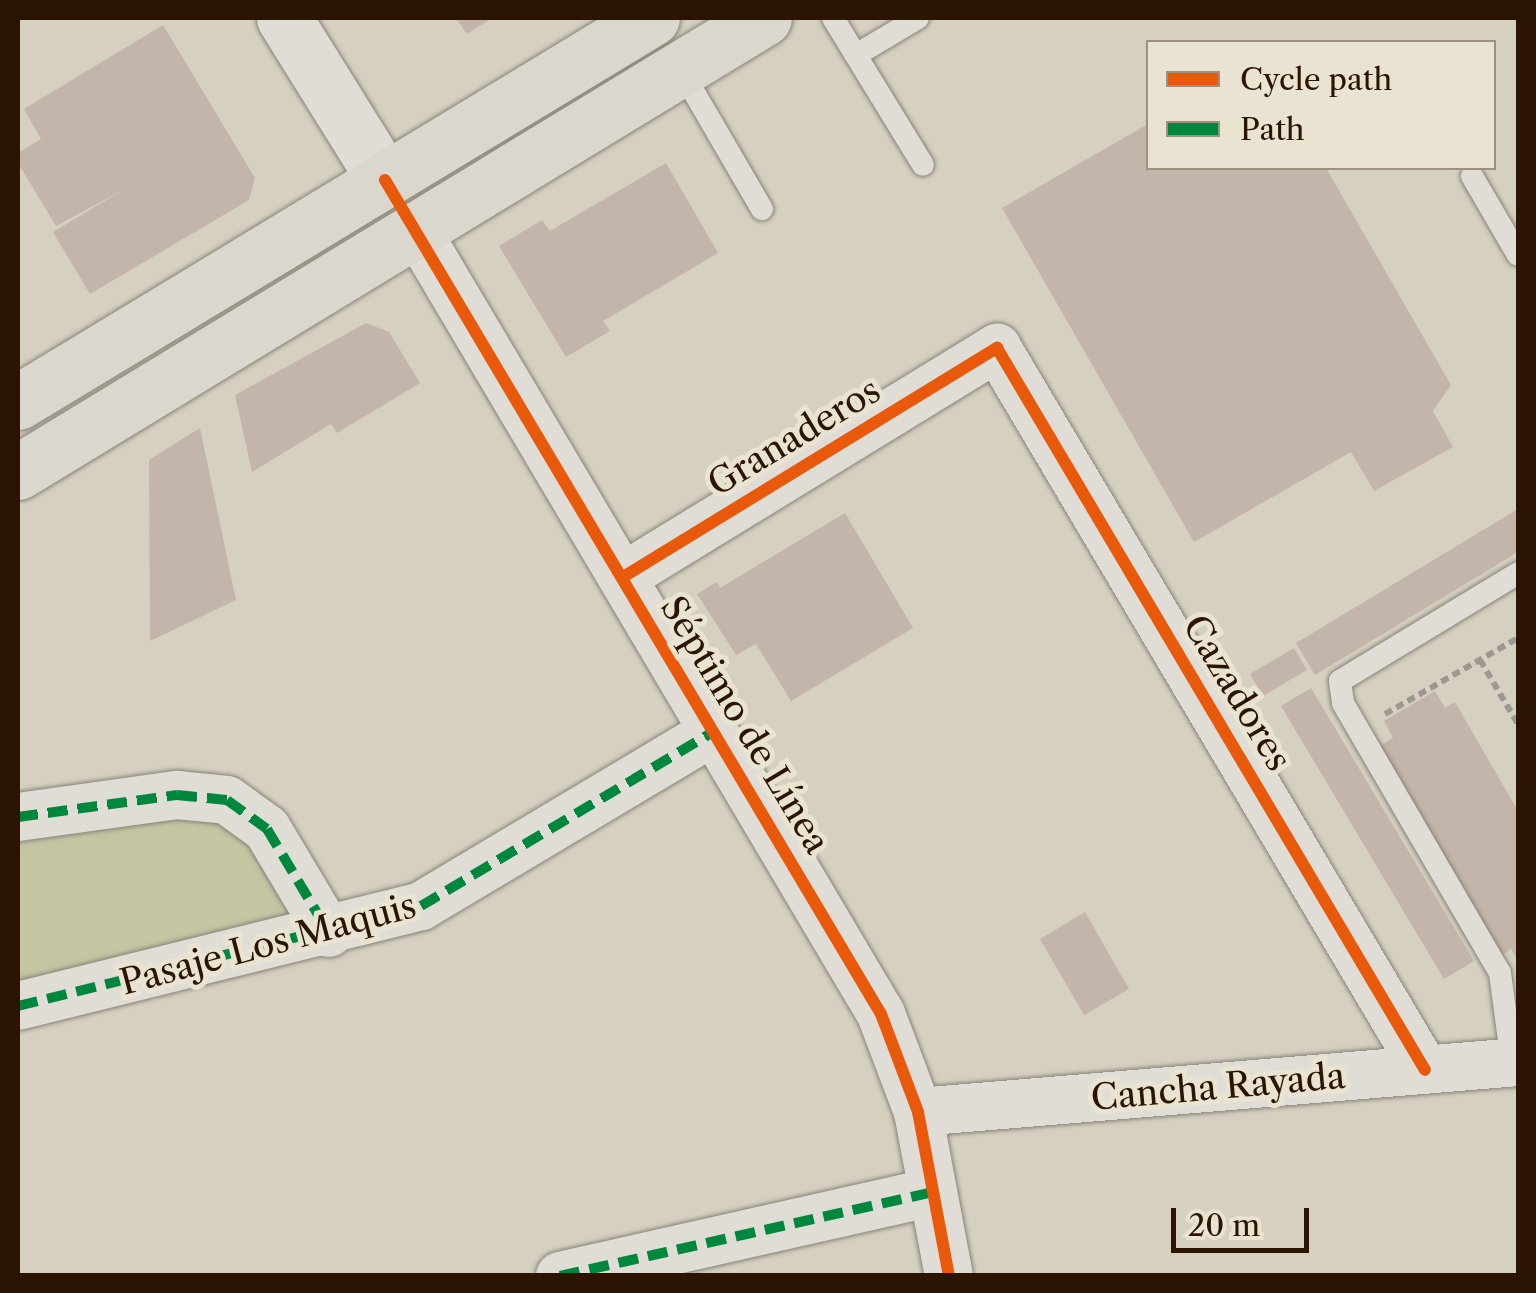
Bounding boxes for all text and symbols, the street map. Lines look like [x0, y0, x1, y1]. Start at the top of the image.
legend [1146, 40, 1496, 170]
text: Cycle path [1240, 61, 1392, 98]
text: Path [1240, 111, 1305, 148]
street label: Granaderos [700, 369, 888, 505]
street label: Séptimo de Línea [652, 589, 838, 861]
street label: Cazadores [1174, 608, 1300, 778]
street label: Pasaje Los Maquis [115, 884, 421, 1004]
street label: Cancha Rayada [1089, 1055, 1347, 1119]
scale bar [1176, 1188, 1314, 1250]
text: 20 m [1188, 1207, 1260, 1244]

